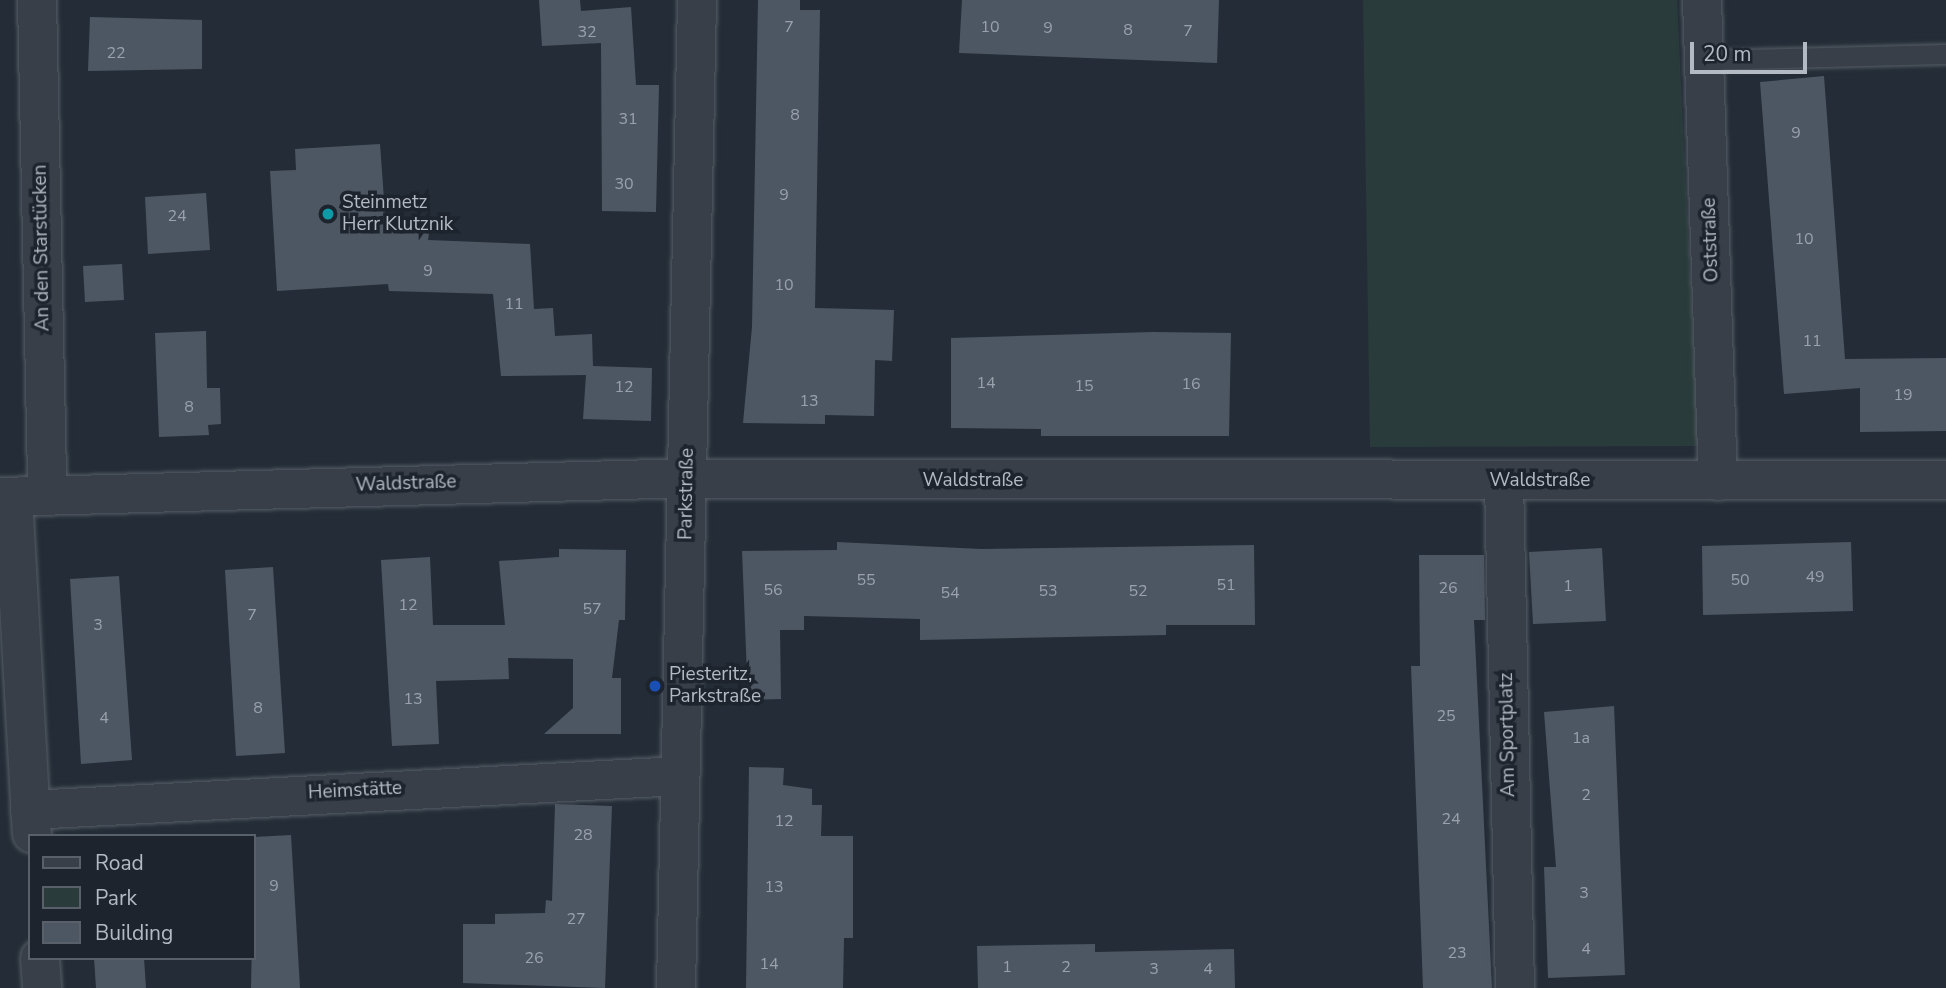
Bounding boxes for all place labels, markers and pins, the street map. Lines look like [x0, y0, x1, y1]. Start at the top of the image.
place label: Steinmetz Herr Klutznik [342, 192, 453, 236]
marker: Steinmetz Herr Klutznik [320, 206, 336, 222]
place label: Piesteritz, Parkstraße [669, 664, 761, 708]
marker: Piesteritz, Parkstraße [647, 678, 663, 694]

